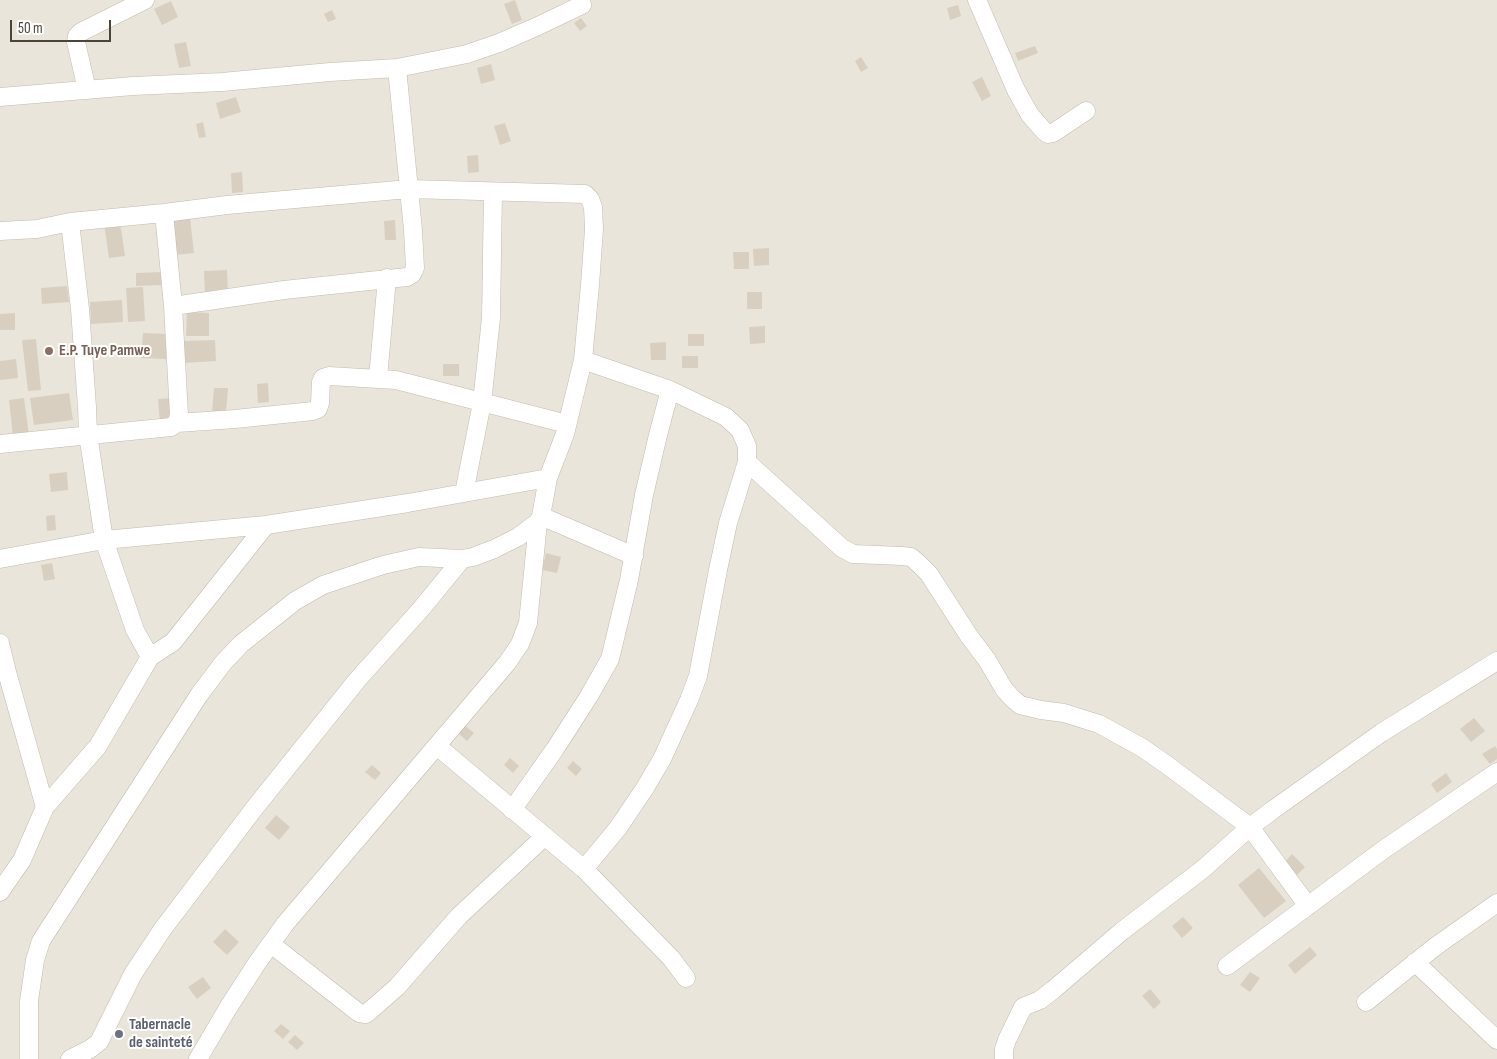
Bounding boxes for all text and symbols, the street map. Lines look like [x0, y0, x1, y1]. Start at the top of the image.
scale bar [12, 10, 114, 42]
text: 50 m [18, 19, 43, 38]
place label: E.P. Tuye Pamwe [59, 341, 150, 361]
marker: E.P. Tuye Pamwe [43, 345, 55, 357]
place label: Tabernacle de sainteté [129, 1015, 192, 1053]
marker: Tabernacle de sainteté [113, 1028, 125, 1040]

